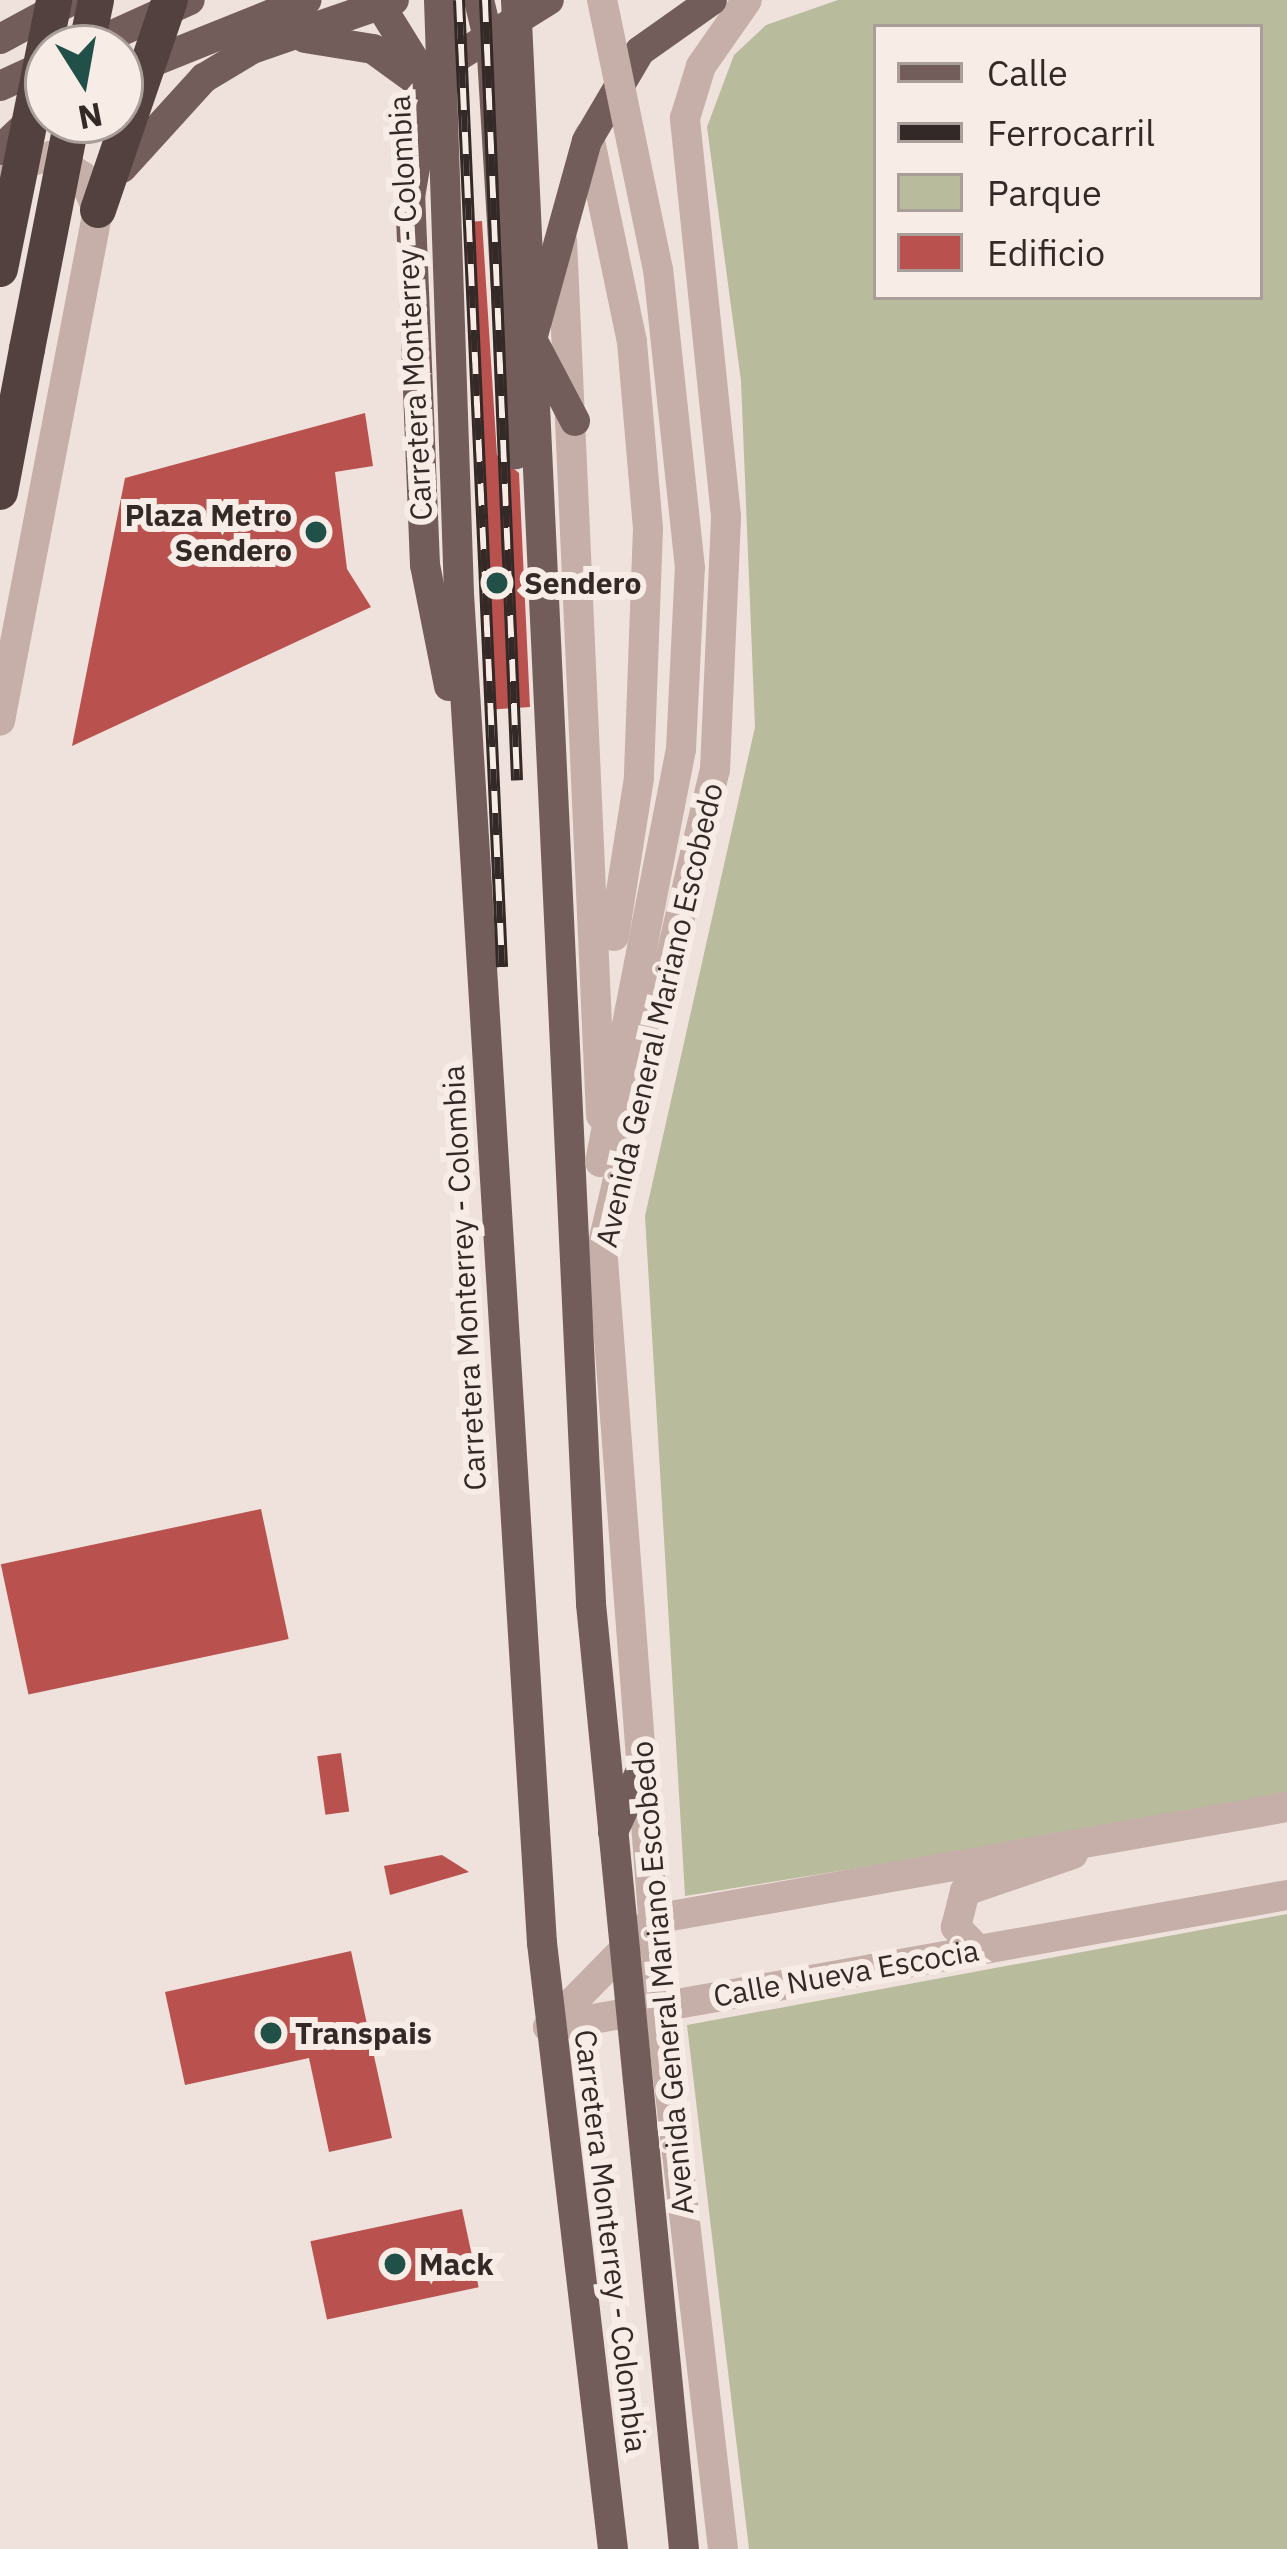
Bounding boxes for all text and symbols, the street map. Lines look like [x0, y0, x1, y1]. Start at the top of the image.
north arrow [24, 24, 144, 144]
legend [873, 24, 1263, 300]
text: Calle [987, 49, 1068, 96]
text: N [75, 93, 106, 140]
street label: Carretera Monterrey - Colombia [381, 94, 439, 522]
text: Ferrocarril [987, 109, 1155, 156]
text: Parque [987, 169, 1102, 216]
text: Edificio [987, 229, 1105, 276]
place label: Plaza Metro Sendero [125, 497, 292, 568]
marker: Plaza Metro Sendero [303, 519, 329, 545]
place label: Sendero [524, 565, 641, 601]
marker: Sendero [481, 567, 513, 599]
street label: Avenida General Mariano Escobedo [588, 779, 730, 1251]
street label: Carretera Monterrey - Colombia [435, 1064, 493, 1492]
street label: Avenida General Mariano Escobedo [623, 1740, 701, 2216]
street label: Calle Nueva Escocia [710, 1932, 982, 2014]
place label: Transpais [295, 2015, 432, 2051]
marker: Transpais [258, 2020, 284, 2046]
street label: Carretera Monterrey - Colombia [567, 2028, 655, 2454]
place label: Mack [419, 2246, 493, 2282]
marker: Mack [382, 2251, 408, 2277]

